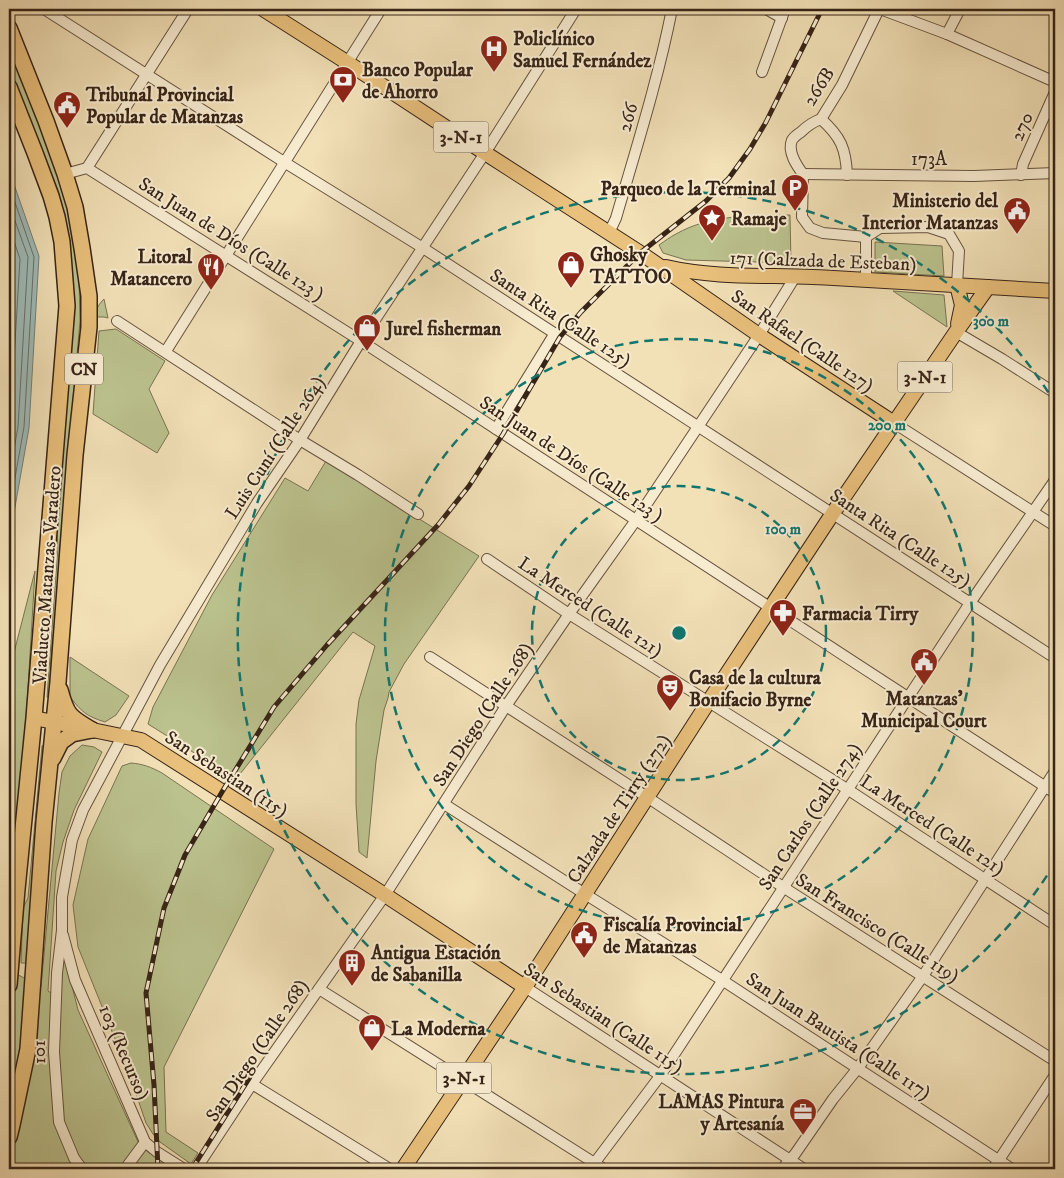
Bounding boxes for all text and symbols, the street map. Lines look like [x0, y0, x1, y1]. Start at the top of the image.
place label: Policlínico Samuel Fernández [513, 28, 652, 73]
hospital icon: Policlínico Samuel Fernández [479, 34, 509, 73]
place label: Banco Popular de Ahorro [362, 59, 474, 104]
street label: 266B [799, 63, 840, 110]
bank icon: Banco Popular de Ahorro [328, 65, 358, 104]
place label: Tribunal Provincial Popular de Matanzas [85, 84, 244, 129]
public building icon: Tribunal Provincial Popular de Matanzas [52, 90, 82, 129]
street label: 266 [613, 99, 644, 135]
street label: 270 [1006, 109, 1039, 145]
road number: 3-N-1 [434, 121, 488, 152]
street label: 173A [911, 148, 948, 171]
street label: San Juan de Díos (Calle 123 ) [134, 173, 328, 306]
parking icon: Parqueo de la Terminal [780, 173, 810, 212]
place label: Parqueo de la Terminal [601, 178, 776, 202]
place label: Ministerio del Interior Matanzas [862, 190, 999, 235]
public building icon: Ministerio del Interior Matanzas [1002, 196, 1032, 235]
place icon: Ramaje [697, 203, 727, 242]
place label: Ramaje [731, 208, 787, 232]
place label: Ghosky TATTOO [589, 244, 672, 289]
place label: Litoral Matancero [110, 246, 192, 291]
street label: 171 (Calzada de Esteban) [729, 247, 917, 276]
shop icon: Ghosky TATTOO [556, 250, 586, 289]
restaurant icon: Litoral Matancero [196, 252, 226, 291]
street label: Santa Rita (Calle 125) [485, 264, 635, 373]
street label: San Rafael (Calle 127) [726, 285, 878, 397]
text: 300 m [973, 312, 1010, 331]
shop icon: Jurel fisherman [352, 313, 382, 352]
place label: Jurel fisherman [384, 318, 502, 341]
road number: CN [65, 354, 103, 384]
road number: 3-N-1 [898, 362, 952, 392]
street label: Luis Cuní (Calle 264) [220, 372, 330, 524]
street label: San Juan de Díos (Calle 123 ) [475, 391, 667, 527]
text: 200 m [868, 416, 907, 435]
street label: Viaducto Matanzas-Varadero [28, 465, 67, 686]
street label: Santa Rita (Calle 125) [825, 484, 975, 593]
text: 100 m [765, 520, 802, 539]
street label: La Merced (Calle 121) [514, 552, 667, 662]
pharmacy icon: Farmacia Tirry [768, 598, 798, 637]
place label: Farmacia Tirry [802, 603, 919, 626]
centre of rings [670, 624, 688, 642]
street label: San Diego (Calle 268) [428, 639, 538, 791]
public building icon: Matanzas’ Municipal Court [909, 647, 939, 686]
place label: Casa de la cultura Bonifacio Byrne [689, 667, 822, 712]
theatre icon: Casa de la cultura Bonifacio Byrne [655, 673, 685, 712]
place label: Matanzas’ Municipal Court [861, 688, 988, 733]
street label: San Sebastian (115) [160, 726, 292, 823]
street label: Calzada de Tirry (272) [562, 730, 676, 888]
street label: San Carlos (Calle 274) [754, 739, 867, 895]
street label: La Merced (Calle 121) [856, 770, 1009, 880]
street label: San Francisco (Calle 119) [791, 869, 963, 988]
place label: Fiscalía Provincial de Matanzas [603, 914, 743, 959]
public building icon: Fiscalía Provincial de Matanzas [569, 920, 599, 959]
place label: Antigua Estación de Sabanilla [370, 942, 502, 987]
building icon: Antigua Estación de Sabanilla [337, 948, 367, 987]
street label: San Sebastian (Calle 115) [519, 958, 688, 1079]
street label: San Juan Bautista (Calle 117) [741, 968, 935, 1105]
street label: San Diego (Calle 268) [201, 975, 313, 1126]
street label: 103 (Recurso) [93, 1001, 154, 1104]
shop icon: La Moderna [357, 1013, 387, 1052]
place label: La Moderna [391, 1018, 487, 1041]
street label: 101 [28, 1040, 51, 1064]
road number: 3-N-1 [436, 1062, 492, 1094]
place label: LAMAS Pintura y Artesanía [658, 1091, 785, 1136]
office icon: LAMAS Pintura y Artesanía [788, 1097, 818, 1136]

